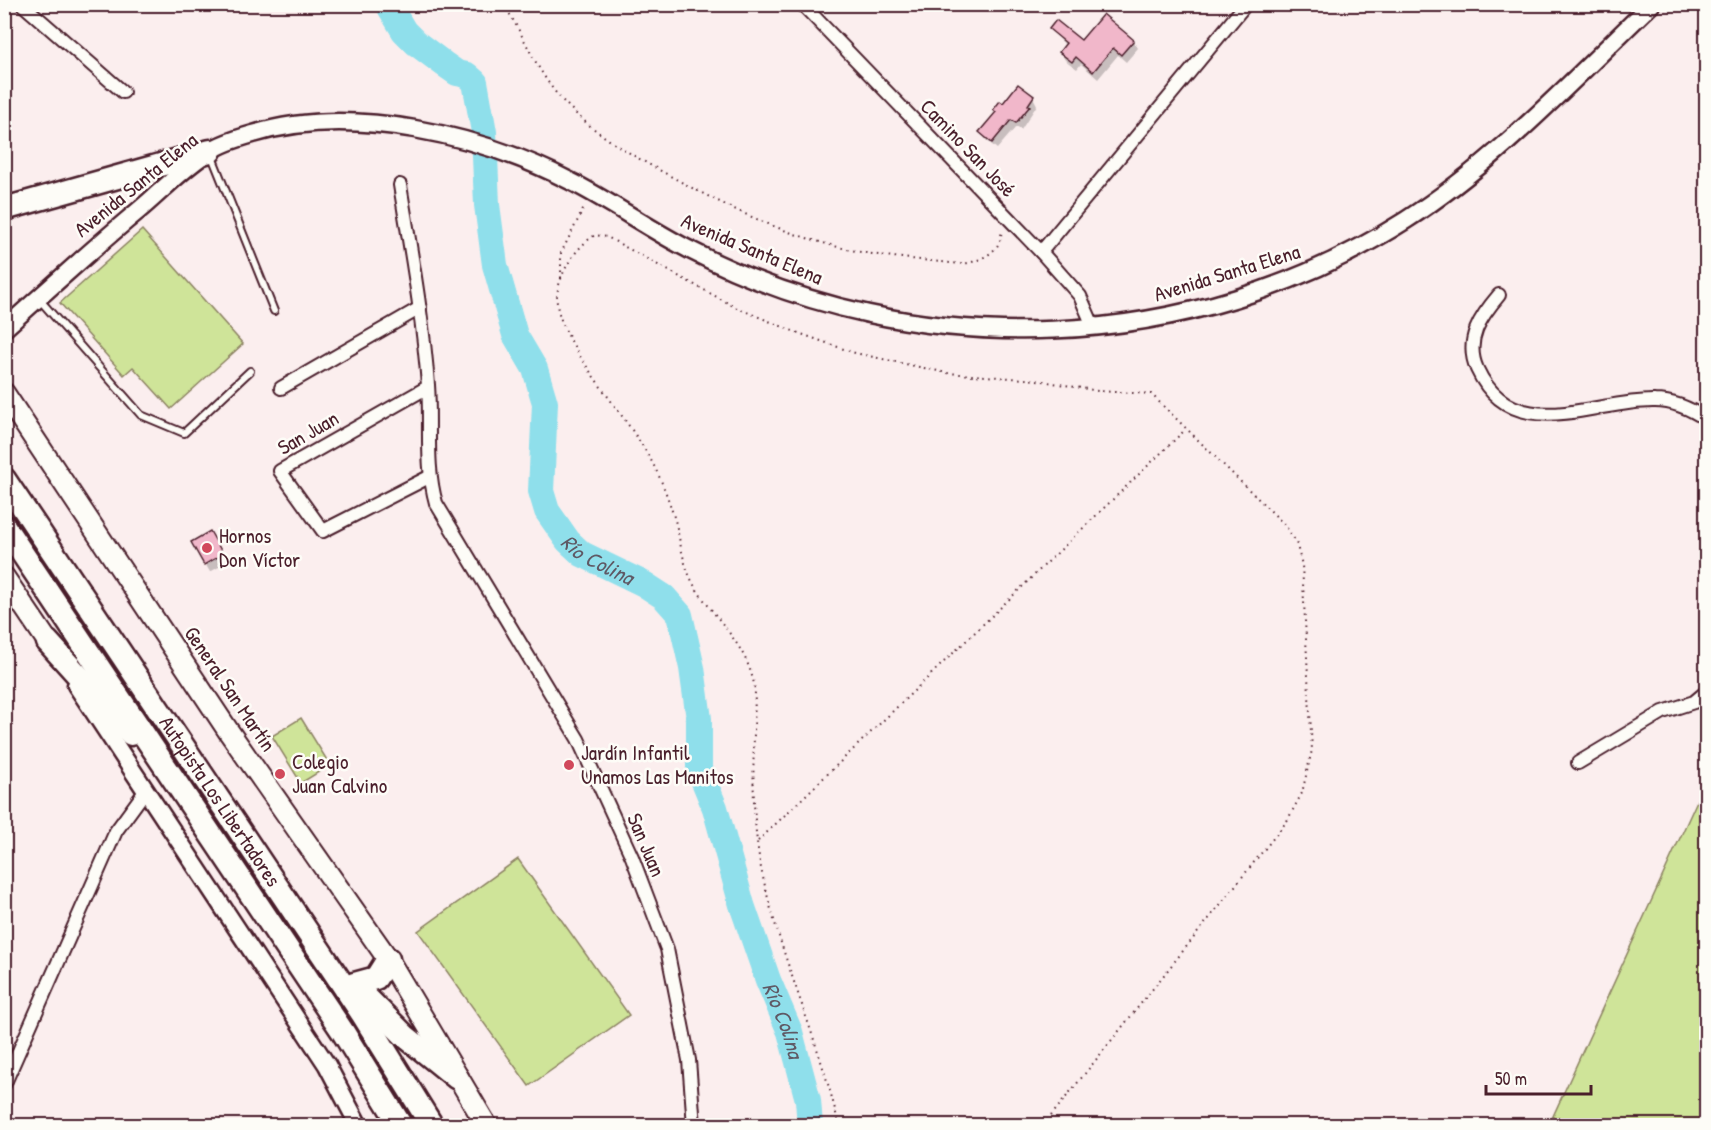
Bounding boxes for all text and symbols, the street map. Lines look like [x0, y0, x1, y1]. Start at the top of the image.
street label: Camino San José [914, 92, 1023, 203]
street label: Avenida Santa Elena [68, 126, 204, 243]
street label: Avenida Santa Elena [677, 206, 827, 291]
street label: Avenida Santa Elena [1150, 237, 1303, 308]
street label: San Juan [272, 403, 344, 462]
place label: Hornos Don Víctor [219, 521, 300, 574]
water label: Río Colina [555, 527, 641, 593]
marker: Hornos Don Víctor [200, 541, 214, 555]
street label: General San Martín [178, 620, 283, 757]
street label: Autopista Los Libertadores [153, 710, 288, 892]
place label: Jardín Infantil Unamos Las Manitos [581, 738, 734, 791]
place label: Colegio Juan Calvino [292, 747, 387, 800]
marker: Jardín Infantil Unamos Las Manitos [562, 758, 576, 772]
marker: Colegio Juan Calvino [273, 767, 287, 781]
street label: San Juan [620, 809, 673, 881]
water label: Río Colina [756, 978, 812, 1064]
scale bar [1486, 1058, 1591, 1096]
text: 50 m [1495, 1066, 1527, 1091]

